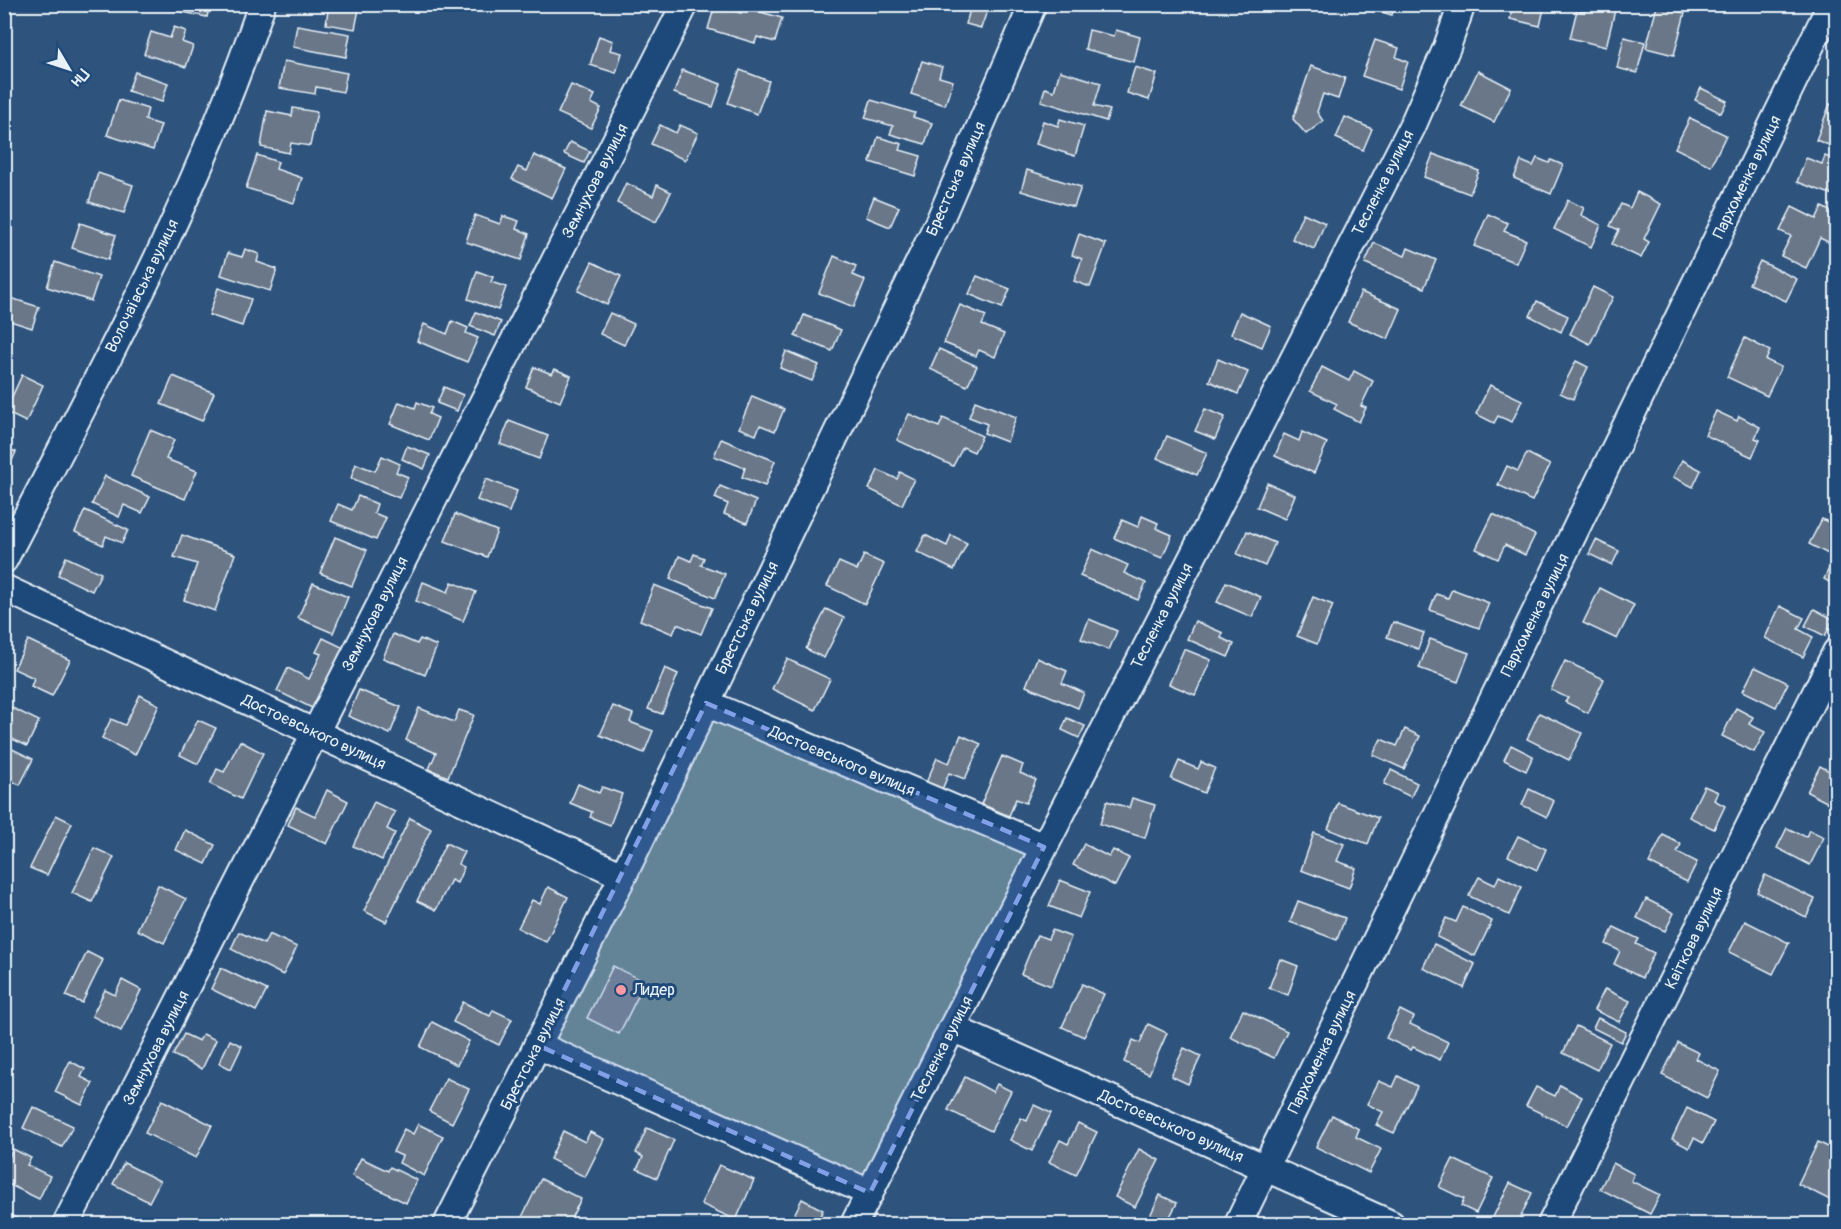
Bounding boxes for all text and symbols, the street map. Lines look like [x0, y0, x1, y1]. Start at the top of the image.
north arrow [39, 39, 99, 99]
text: Пн [67, 65, 93, 91]
street label: Пархоменка вулиця [1709, 112, 1785, 242]
street label: Брестська вулиця [922, 119, 990, 239]
street label: Земнухова вулиця [557, 120, 633, 242]
street label: Тесленка вулиця [1348, 127, 1418, 239]
street label: Волочаївська вулиця [101, 216, 183, 356]
street label: Пархоменка вулиця [1497, 550, 1573, 680]
street label: Земнухова вулиця [337, 553, 413, 675]
street label: Брестська вулиця [711, 558, 783, 678]
street label: Тесленка вулиця [1127, 560, 1197, 672]
street label: Достоєвського вулиця [238, 689, 389, 774]
street label: Достоєвського вулиця [765, 721, 918, 801]
street label: Квіткова вулиця [1661, 884, 1727, 992]
place label: Лидер [632, 980, 675, 1000]
marker: Лидер [614, 983, 628, 997]
street label: Земнухова вулиця [118, 987, 194, 1109]
street label: Пархоменка вулиця [1284, 987, 1360, 1117]
street label: Тесленка вулиця [907, 993, 977, 1105]
street label: Брестська вулиця [496, 995, 570, 1113]
street label: Достоєвського вулиця [1094, 1085, 1247, 1167]

